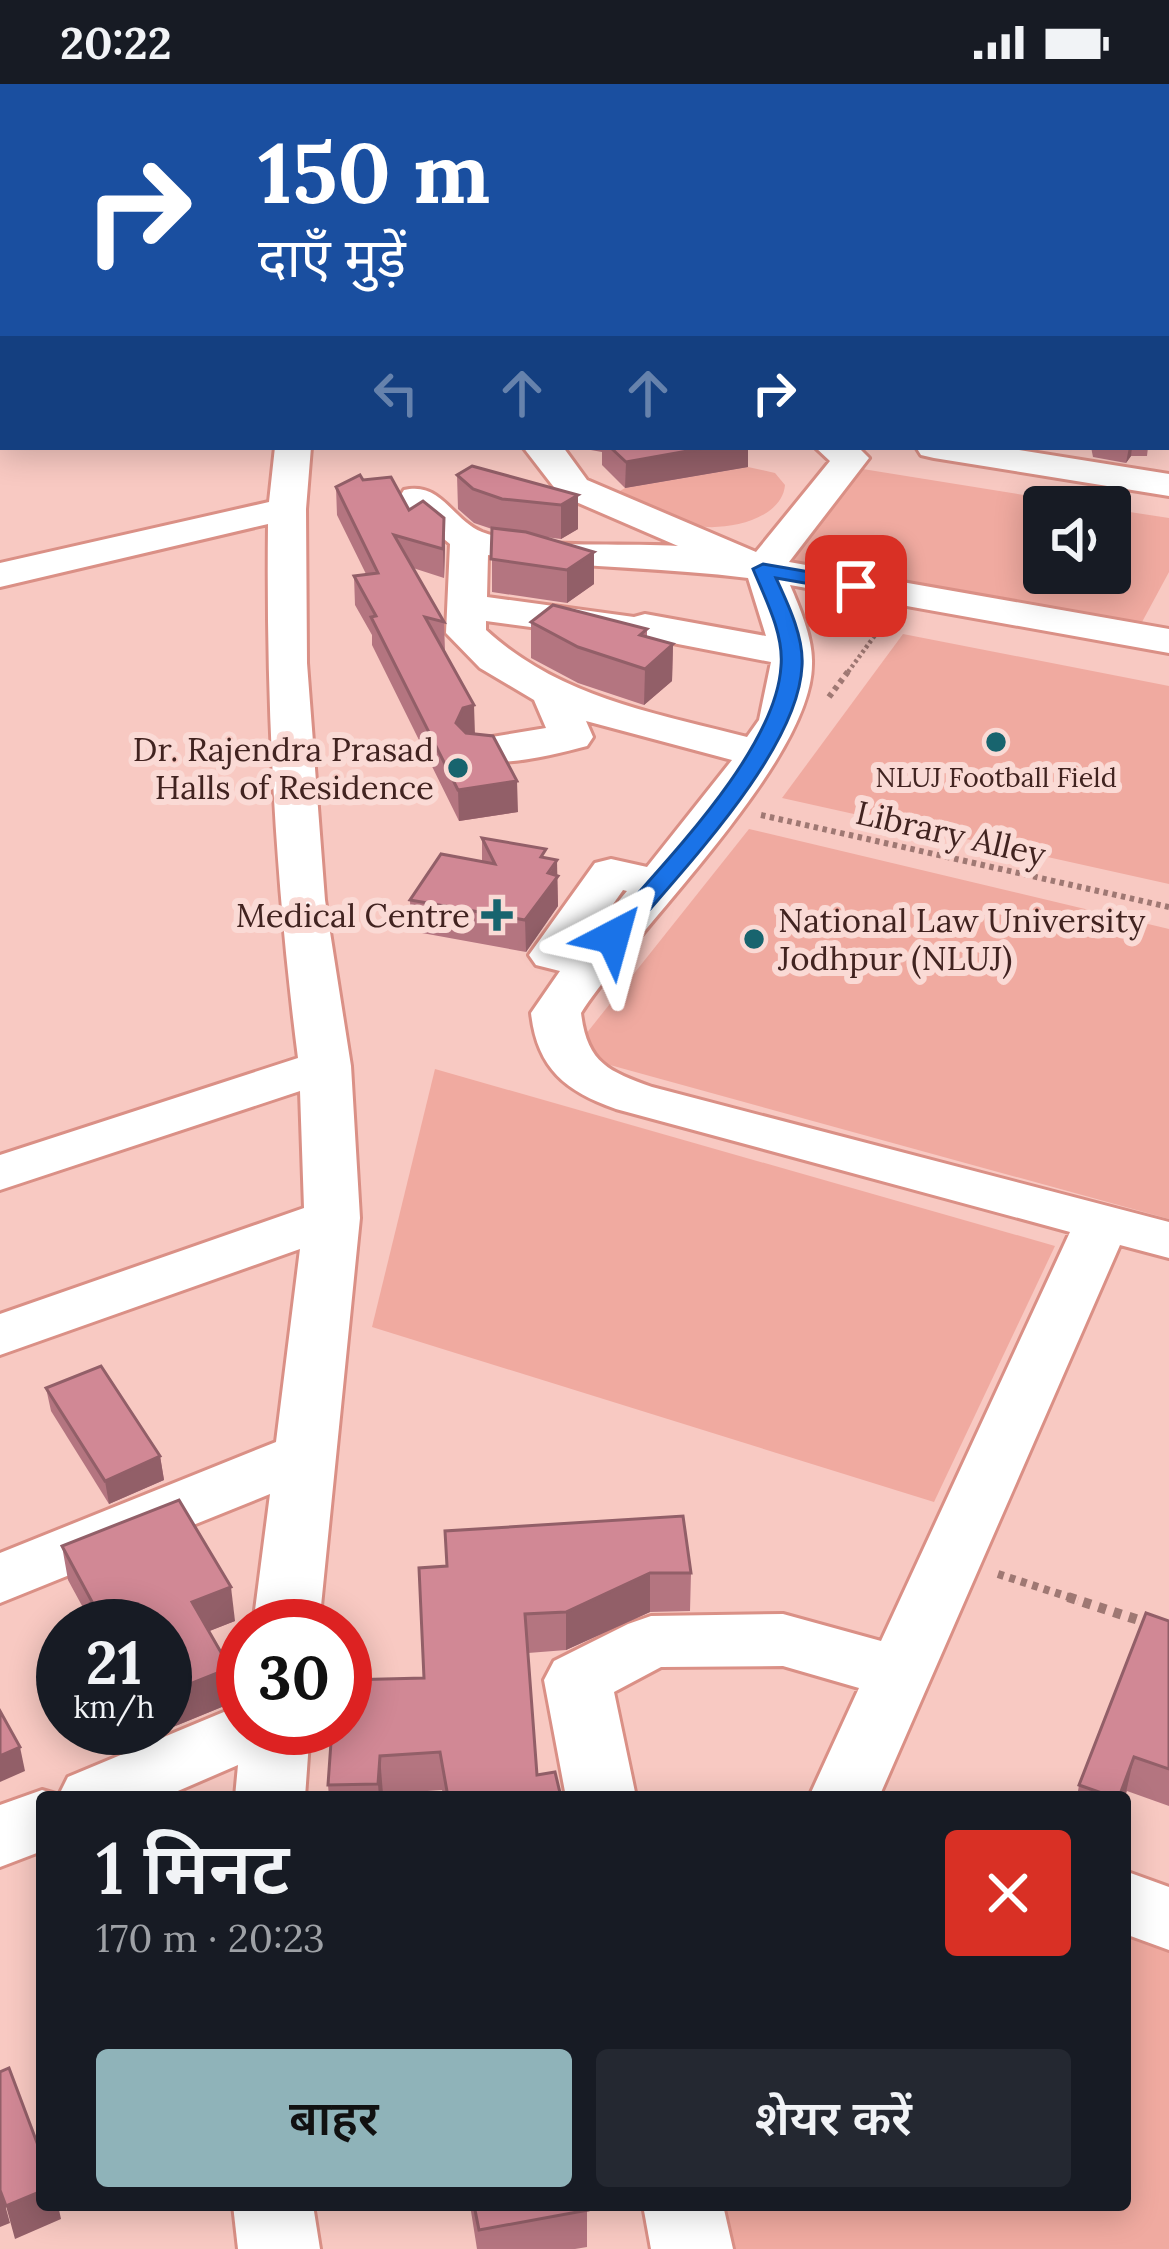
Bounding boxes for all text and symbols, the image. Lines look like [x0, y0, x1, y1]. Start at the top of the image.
text: 20:22 [60, 14, 172, 71]
text: 150 m [258, 118, 490, 226]
icon: right [60, 132, 216, 288]
text: दाएँ मुड़ें [258, 223, 406, 292]
icon: left [363, 360, 429, 426]
icon: ahead [489, 360, 555, 426]
icon: ahead [615, 360, 681, 426]
icon: right [741, 360, 807, 426]
map controls [1023, 486, 1131, 594]
button: sound [1023, 486, 1131, 594]
pin [805, 535, 907, 637]
icon: arrive [823, 553, 889, 619]
place label: Dr. Rajendra Prasad Halls of Residence [133, 728, 434, 808]
marker: NLUJ Football Field [983, 729, 1009, 755]
marker: Dr. Rajendra Prasad Halls of Residence [445, 755, 471, 781]
place label: NLUJ Football Field [875, 760, 1117, 794]
street label: Library Alley [852, 791, 1050, 875]
position arrow [550, 874, 676, 1000]
place label: Medical Centre [236, 894, 470, 936]
marker: Medical Centre [481, 899, 513, 931]
place label: National Law University Jodhpur (NLUJ) [777, 899, 1146, 979]
marker: National Law University Jodhpur (NLUJ) [741, 926, 767, 952]
speed limit sign: 30 [216, 1599, 372, 1755]
text: 21 [86, 1624, 142, 1700]
text: km/h [73, 1688, 155, 1726]
text: 1 मिनट [96, 1822, 289, 1914]
button: close [945, 1830, 1071, 1956]
text: 170 m · 20:23 [96, 1913, 325, 1963]
button: बाहर [96, 2049, 572, 2187]
button: शेयर करें [596, 2049, 1071, 2187]

